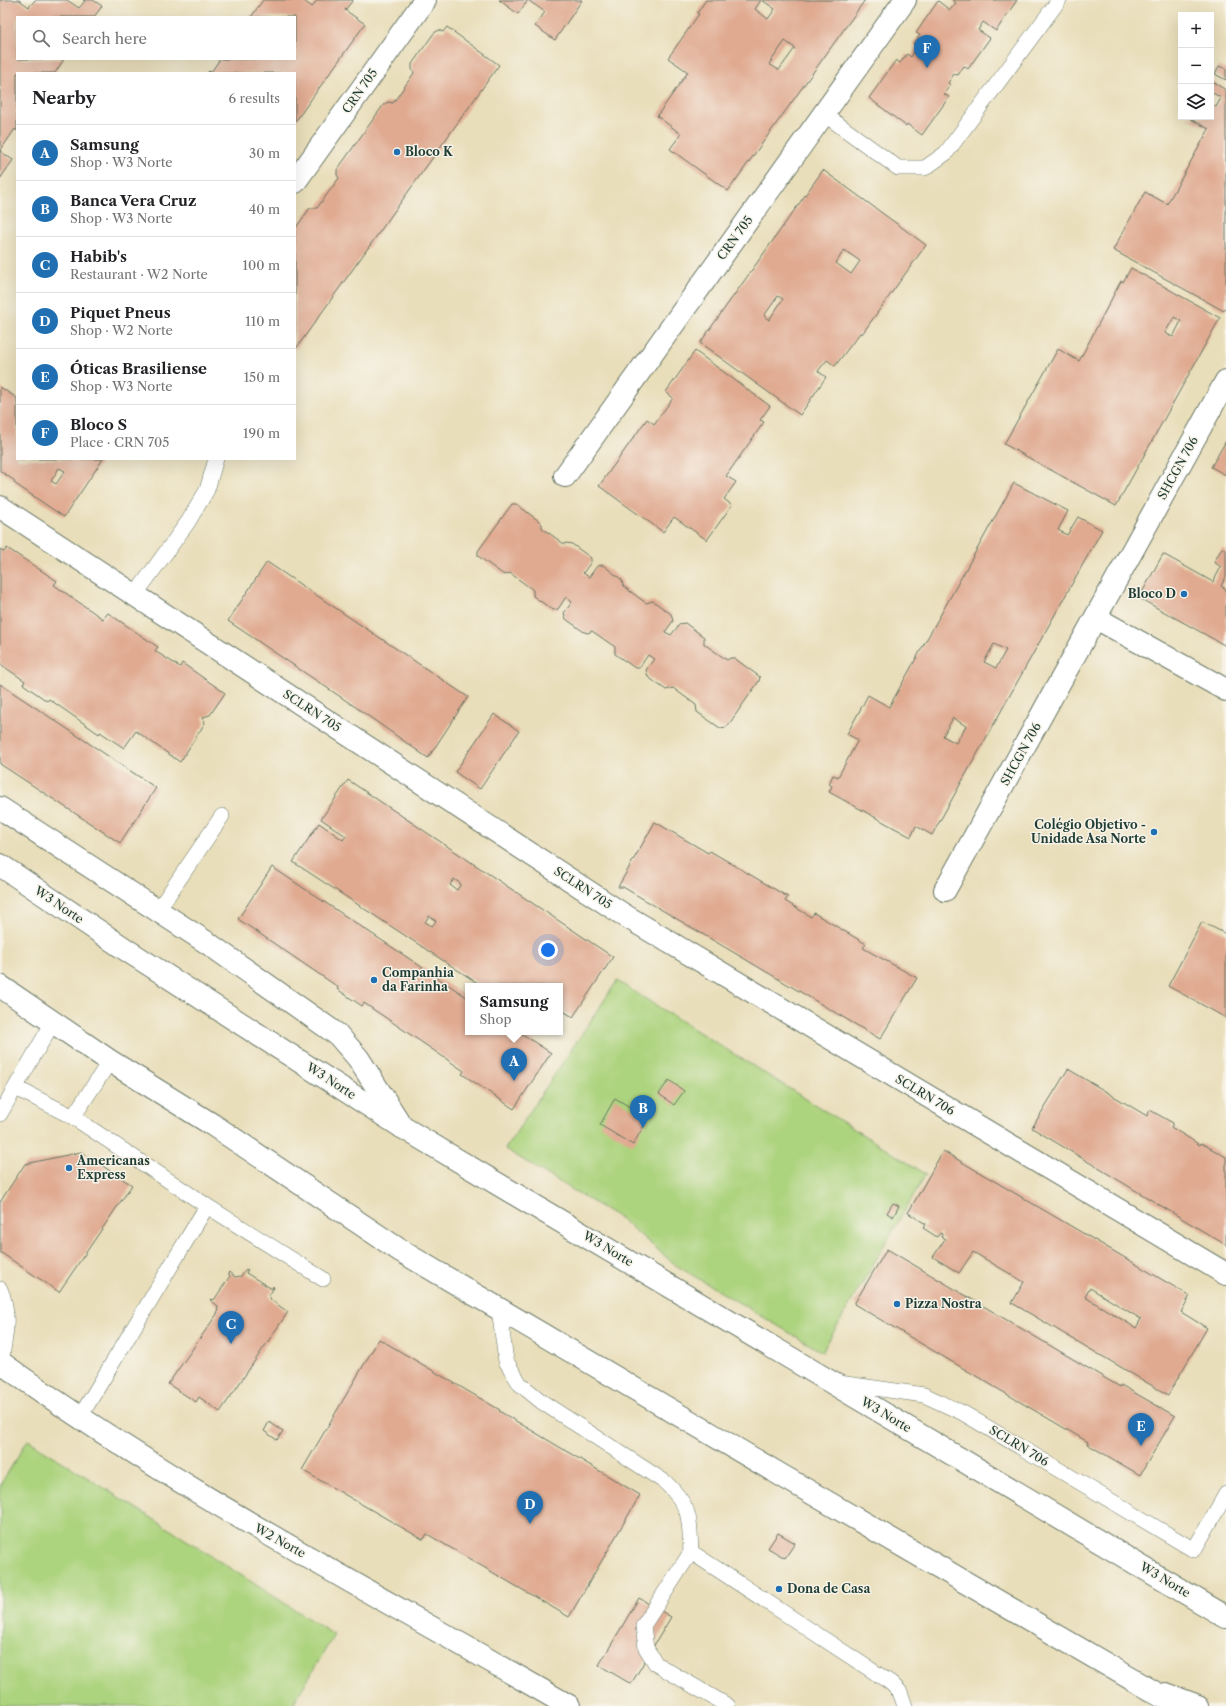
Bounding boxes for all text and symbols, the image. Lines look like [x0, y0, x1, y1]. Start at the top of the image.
map controls [1178, 12, 1214, 120]
button: + [1178, 12, 1214, 48]
search box [16, 16, 296, 60]
icon: search [30, 27, 52, 49]
text: Search here [62, 29, 147, 48]
pin: F [914, 35, 940, 68]
button: − [1178, 48, 1214, 84]
street label: CRN 705 [339, 65, 380, 116]
button: layers [1178, 84, 1214, 120]
text: Nearby [32, 88, 96, 108]
text: 6 results [229, 90, 280, 106]
text: Samsung [70, 135, 139, 154]
place label: Bloco K [405, 144, 453, 159]
text: A [40, 145, 50, 161]
text: 30 m [249, 145, 280, 161]
marker: Bloco K [392, 147, 402, 157]
text: Shop · W3 Norte [70, 154, 173, 170]
text: Banca Vera Cruz [70, 191, 196, 210]
text: B [40, 201, 50, 217]
text: 40 m [249, 201, 280, 217]
text: Shop · W3 Norte [70, 210, 173, 226]
street label: CRN 705 [713, 213, 756, 263]
text: Habib's [70, 247, 127, 266]
text: C [40, 257, 50, 273]
text: 100 m [242, 257, 280, 273]
text: Restaurant · W2 Norte [70, 266, 208, 282]
text: Piquet Pneus [70, 303, 171, 322]
text: D [39, 313, 51, 329]
text: 110 m [245, 313, 280, 329]
text: Shop · W2 Norte [70, 322, 173, 338]
text: Óticas Brasiliense [70, 359, 207, 378]
text: E [40, 369, 50, 385]
text: 150 m [244, 369, 280, 385]
text: Shop · W3 Norte [70, 378, 173, 394]
text: Bloco S [70, 415, 127, 434]
text: F [41, 425, 49, 441]
text: 190 m [243, 425, 280, 441]
text: Place · CRN 705 [70, 434, 169, 450]
street label: SHCGN 706 [1154, 434, 1201, 502]
place label: Bloco D [1128, 586, 1176, 601]
marker: Bloco D [1179, 589, 1189, 599]
street label: SCLRN 705 [280, 686, 344, 735]
street label: SHCGN 706 [997, 720, 1044, 788]
place label: Colégio Objetivo - Unidade Asa Norte [1031, 817, 1146, 846]
marker: Colégio Objetivo - Unidade Asa Norte [1149, 827, 1159, 837]
street label: SCLRN 705 [551, 863, 615, 912]
street label: W3 Norte [31, 882, 87, 927]
your location [538, 940, 558, 960]
place label: Companhia da Farinha [382, 965, 455, 994]
marker: Companhia da Farinha [369, 975, 379, 985]
popup [465, 983, 563, 1035]
text: Samsung [479, 992, 549, 1011]
text: Shop [479, 1011, 511, 1027]
pin: A [501, 1048, 527, 1081]
street label: W3 Norte [303, 1059, 359, 1102]
street label: SCLRN 706 [893, 1071, 958, 1118]
pin: B [630, 1095, 656, 1128]
place label: Americanas Express [76, 1153, 150, 1182]
marker: Americanas Express [64, 1163, 74, 1173]
street label: W3 Norte [580, 1227, 636, 1270]
place label: Pizza Nostra [905, 1296, 983, 1311]
marker: Pizza Nostra [892, 1299, 902, 1309]
pin: C [218, 1311, 244, 1344]
street label: W3 Norte [858, 1393, 914, 1436]
pin: E [1128, 1413, 1154, 1446]
street label: SCLRN 706 [987, 1422, 1052, 1469]
pin: D [517, 1491, 543, 1524]
street label: W2 Norte [251, 1520, 309, 1561]
street label: W3 Norte [1137, 1558, 1193, 1601]
place label: Dona de Casa [787, 1581, 871, 1596]
marker: Dona de Casa [774, 1584, 784, 1594]

